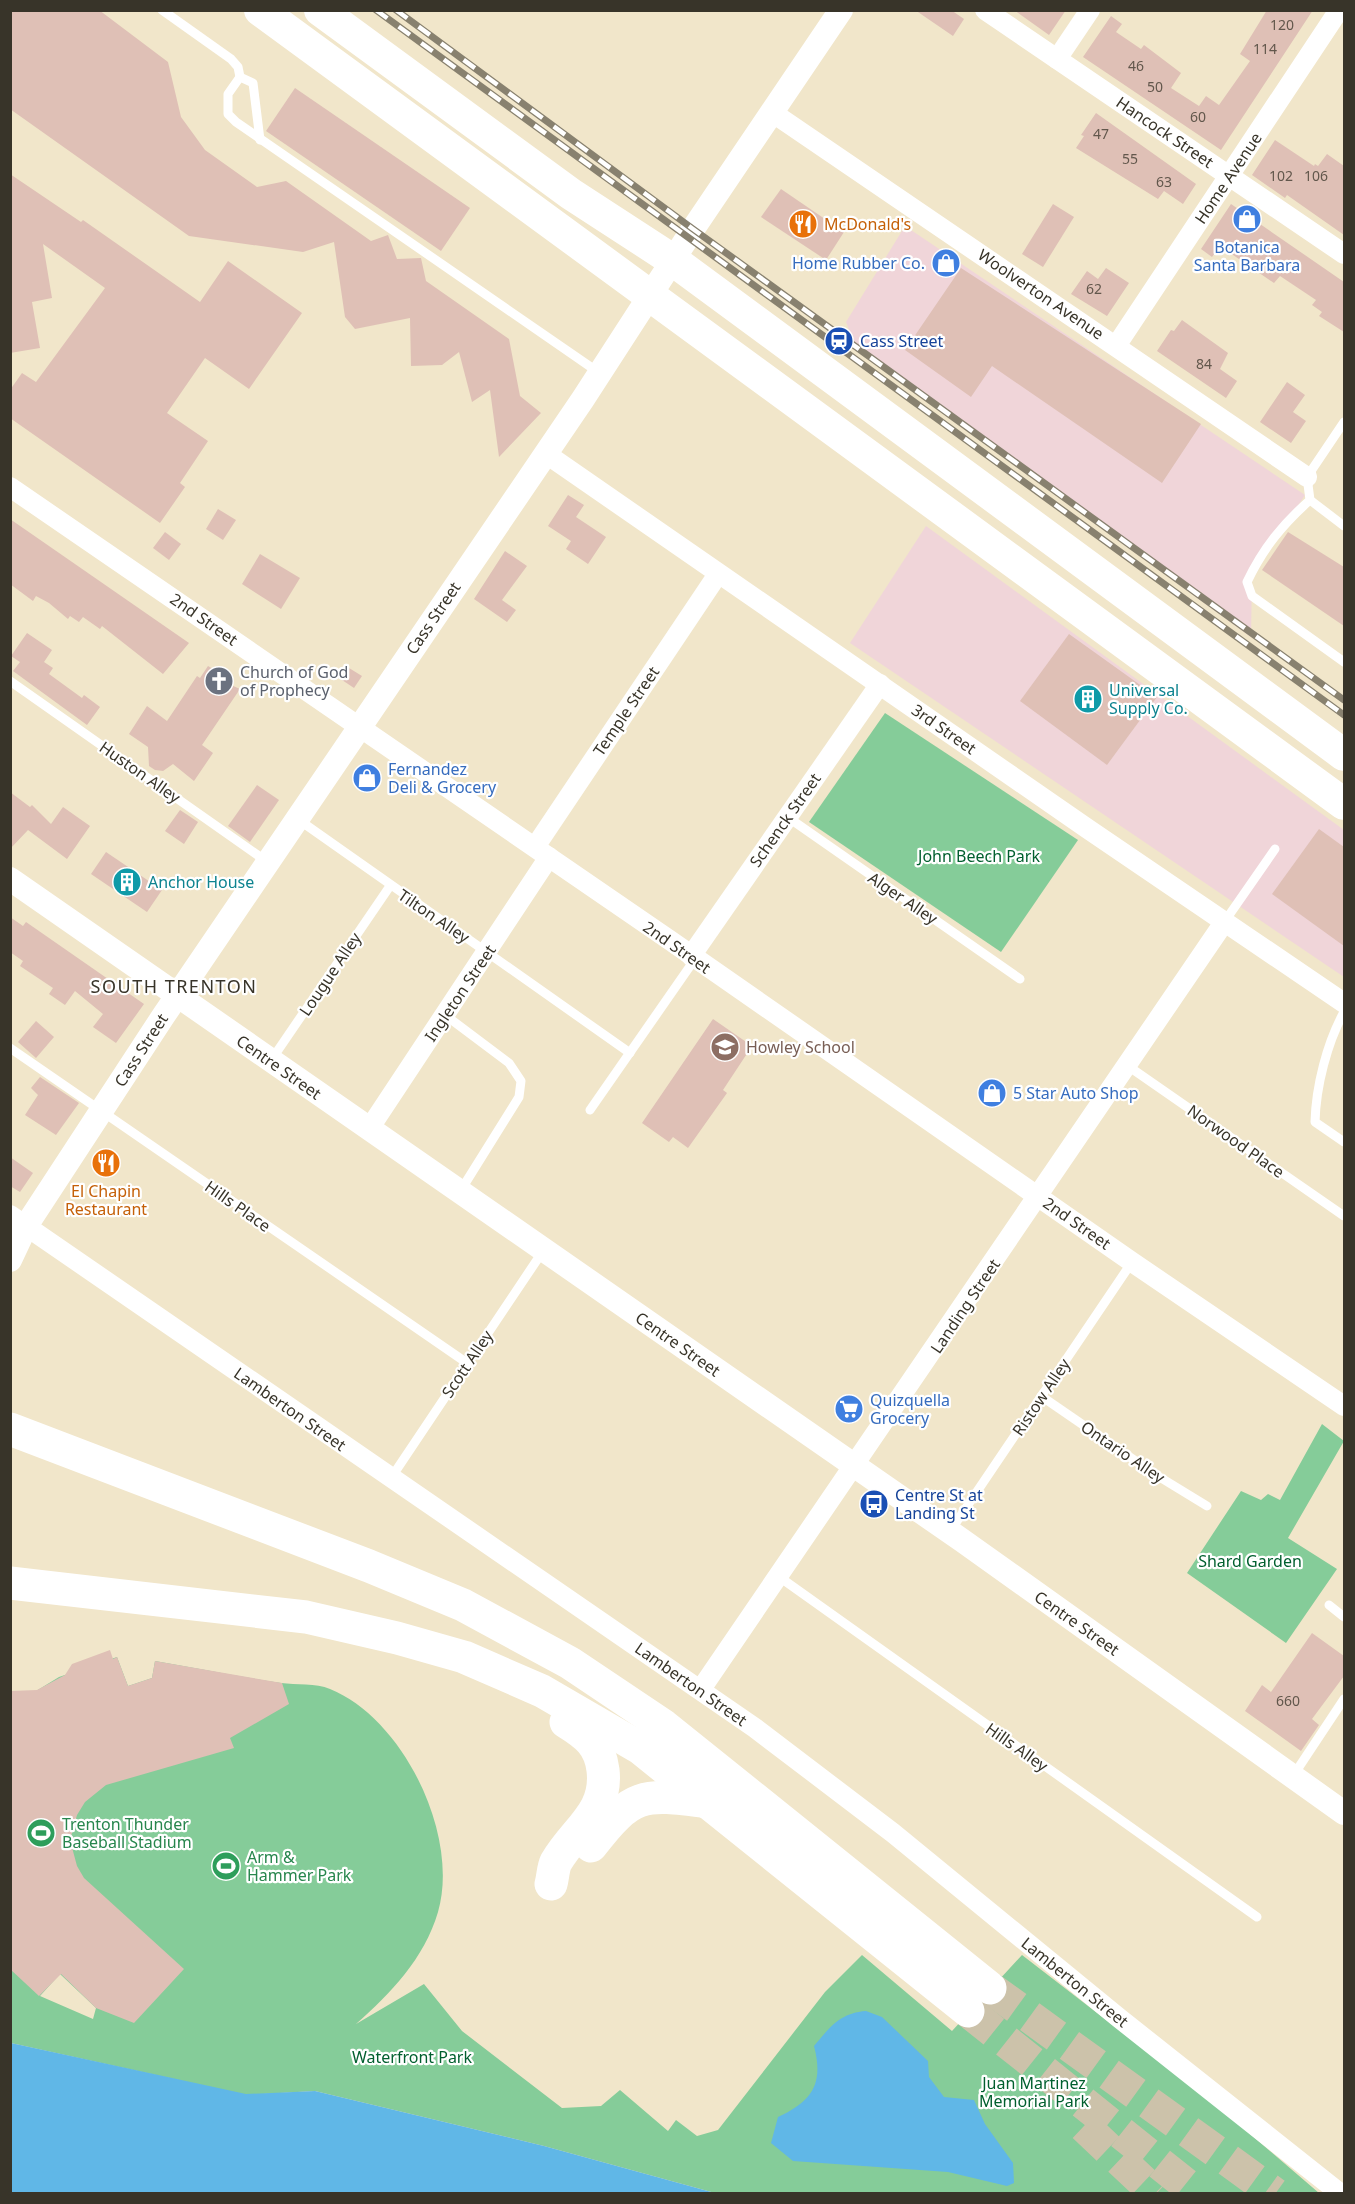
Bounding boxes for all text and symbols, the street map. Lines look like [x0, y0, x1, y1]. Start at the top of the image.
house number: 120 [1270, 15, 1294, 34]
house number: 114 [1253, 39, 1277, 58]
house number: 46 [1128, 56, 1144, 75]
house number: 50 [1147, 77, 1163, 96]
street label: Hancock Street [1112, 91, 1218, 173]
house number: 60 [1190, 107, 1206, 126]
house number: 47 [1093, 124, 1109, 143]
street label: Home Avenue [1189, 128, 1267, 228]
house number: 55 [1122, 149, 1138, 168]
house number: 102 [1269, 166, 1293, 185]
house number: 106 [1304, 166, 1328, 185]
house number: 63 [1156, 172, 1172, 191]
shop icon: Botanica Santa Barbara [1231, 203, 1263, 235]
restaurant icon: McDonald's [787, 208, 819, 240]
place label: McDonald's [824, 213, 911, 235]
place label: Botanica Santa Barbara [1194, 236, 1300, 276]
street label: Woolverton Avenue [974, 244, 1108, 344]
shop icon: Home Rubber Co. [930, 247, 962, 279]
place label: Home Rubber Co. [792, 252, 925, 274]
house number: 62 [1086, 279, 1102, 298]
station icon: Cass Street [823, 325, 855, 357]
place label: Cass Street [860, 330, 943, 352]
house number: 84 [1196, 354, 1212, 373]
street label: Cass Street [401, 577, 466, 659]
street label: 2nd Street [166, 588, 242, 650]
place label: Church of God of Prophecy [240, 661, 348, 701]
street label: Temple Street [588, 662, 664, 760]
church icon: Church of God of Prophecy [203, 665, 235, 697]
place label: Universal Supply Co. [1109, 679, 1188, 719]
building icon: Universal Supply Co. [1072, 683, 1104, 715]
street label: 3rd Street [907, 699, 981, 759]
street label: Huston Alley [95, 736, 186, 809]
place label: Fernandez Deli & Grocery [388, 758, 497, 798]
shop icon: Fernandez Deli & Grocery [351, 762, 383, 794]
street label: Schenck Street [744, 768, 826, 871]
park label: John Beech Park [916, 845, 1040, 867]
building icon: Anchor House [111, 866, 143, 898]
street label: Alger Alley [864, 867, 943, 930]
place label: Anchor House [148, 871, 254, 893]
street label: Tilton Alley [394, 884, 475, 949]
street label: 2nd Street [639, 916, 715, 978]
street label: Lougue Alley [294, 927, 366, 1020]
street label: Ingleton Street [419, 940, 501, 1046]
district label: SOUTH TRENTON [91, 974, 257, 998]
street label: Cass Street [109, 1009, 173, 1091]
street label: Centre Street [232, 1030, 326, 1105]
school or university icon: Howley School [709, 1031, 741, 1063]
place label: Howley School [746, 1036, 855, 1058]
shop icon: 5 Star Auto Shop [976, 1077, 1008, 1109]
place label: 5 Star Auto Shop [1013, 1082, 1139, 1104]
street label: Norwood Place [1183, 1099, 1289, 1183]
restaurant icon: El Chapin Restaurant [90, 1147, 122, 1179]
street label: Hills Place [201, 1175, 275, 1237]
place label: El Chapin Restaurant [65, 1180, 147, 1220]
street label: 2nd Street [1039, 1192, 1115, 1254]
street label: Landing Street [925, 1254, 1005, 1358]
street label: Centre Street [631, 1307, 725, 1382]
street label: Scott Alley [436, 1325, 498, 1402]
street label: Ristow Alley [1007, 1353, 1075, 1440]
street label: Lamberton Street [230, 1362, 351, 1456]
place label: Quizquella Grocery [870, 1389, 950, 1429]
supermarket icon: Quizquella Grocery [833, 1393, 865, 1425]
street label: Ontario Alley [1077, 1416, 1170, 1489]
place label: Centre St at Landing St [895, 1484, 983, 1524]
bus stop icon: Centre St at Landing St [858, 1488, 890, 1520]
park label: Shard Garden [1198, 1550, 1302, 1572]
street label: Centre Street [1030, 1586, 1124, 1661]
street label: Lamberton Street [631, 1637, 752, 1731]
house number: 660 [1276, 1691, 1300, 1710]
street label: Hills Alley [981, 1718, 1053, 1777]
place label: Trenton Thunder Baseball Stadium [62, 1813, 192, 1853]
sports icon: Trenton Thunder Baseball Stadium [25, 1817, 57, 1849]
place label: Arm & Hammer Park [247, 1846, 352, 1886]
sports icon: Arm & Hammer Park [210, 1850, 242, 1882]
street label: Lamberton Street [1017, 1932, 1133, 2032]
park label: Waterfront Park [352, 2046, 472, 2068]
park label: Juan Martinez Memorial Park [979, 2072, 1089, 2112]

